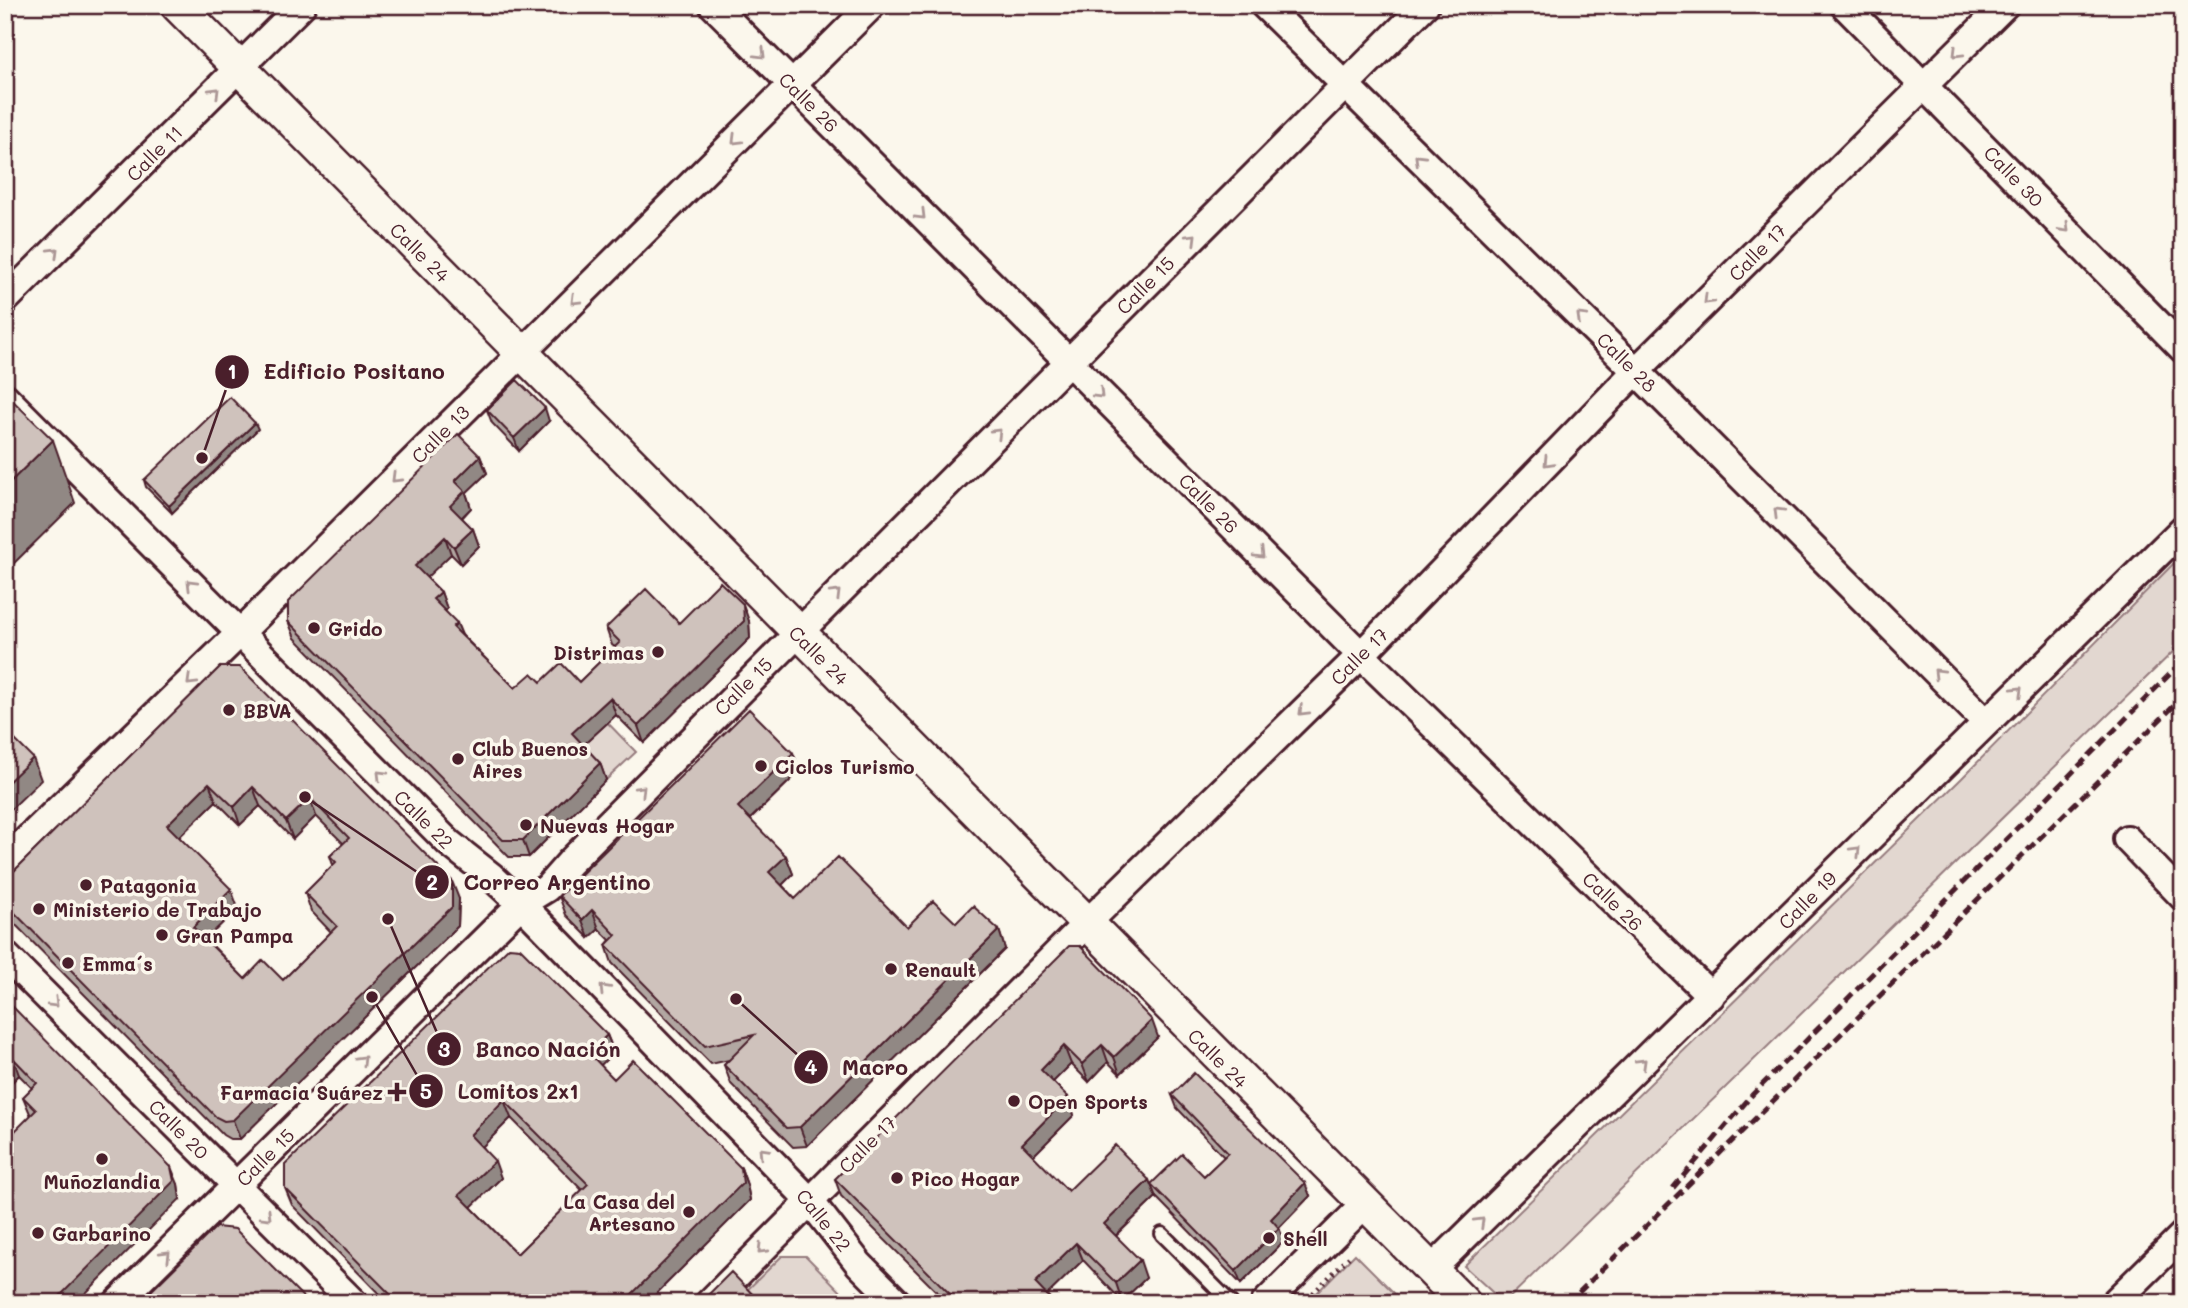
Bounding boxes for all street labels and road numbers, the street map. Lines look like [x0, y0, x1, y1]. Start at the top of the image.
street label: Calle 26 [774, 67, 844, 137]
street label: Calle 11 [120, 119, 188, 187]
street label: Calle 30 [1979, 140, 2049, 212]
street label: Calle 24 [385, 217, 455, 287]
street label: Calle 17 [1723, 218, 1791, 286]
street label: Calle 15 [1111, 251, 1179, 319]
street label: Calle 28 [1592, 327, 1662, 397]
street label: Calle 13 [406, 400, 474, 468]
street label: Calle 26 [1174, 468, 1244, 538]
street label: Calle 24 [784, 620, 854, 690]
street label: Calle 17 [1325, 622, 1393, 690]
street label: Calle 15 [709, 652, 777, 720]
street label: Calle 22 [389, 784, 459, 854]
street label: Calle 26 [1577, 866, 1649, 936]
street label: Calle 19 [1773, 866, 1841, 934]
street label: Calle 24 [1183, 1023, 1253, 1093]
street label: Calle 20 [144, 1094, 215, 1165]
street label: Calle 17 [833, 1110, 901, 1178]
street label: Calle 15 [231, 1123, 299, 1191]
street label: Calle 22 [791, 1183, 857, 1257]

